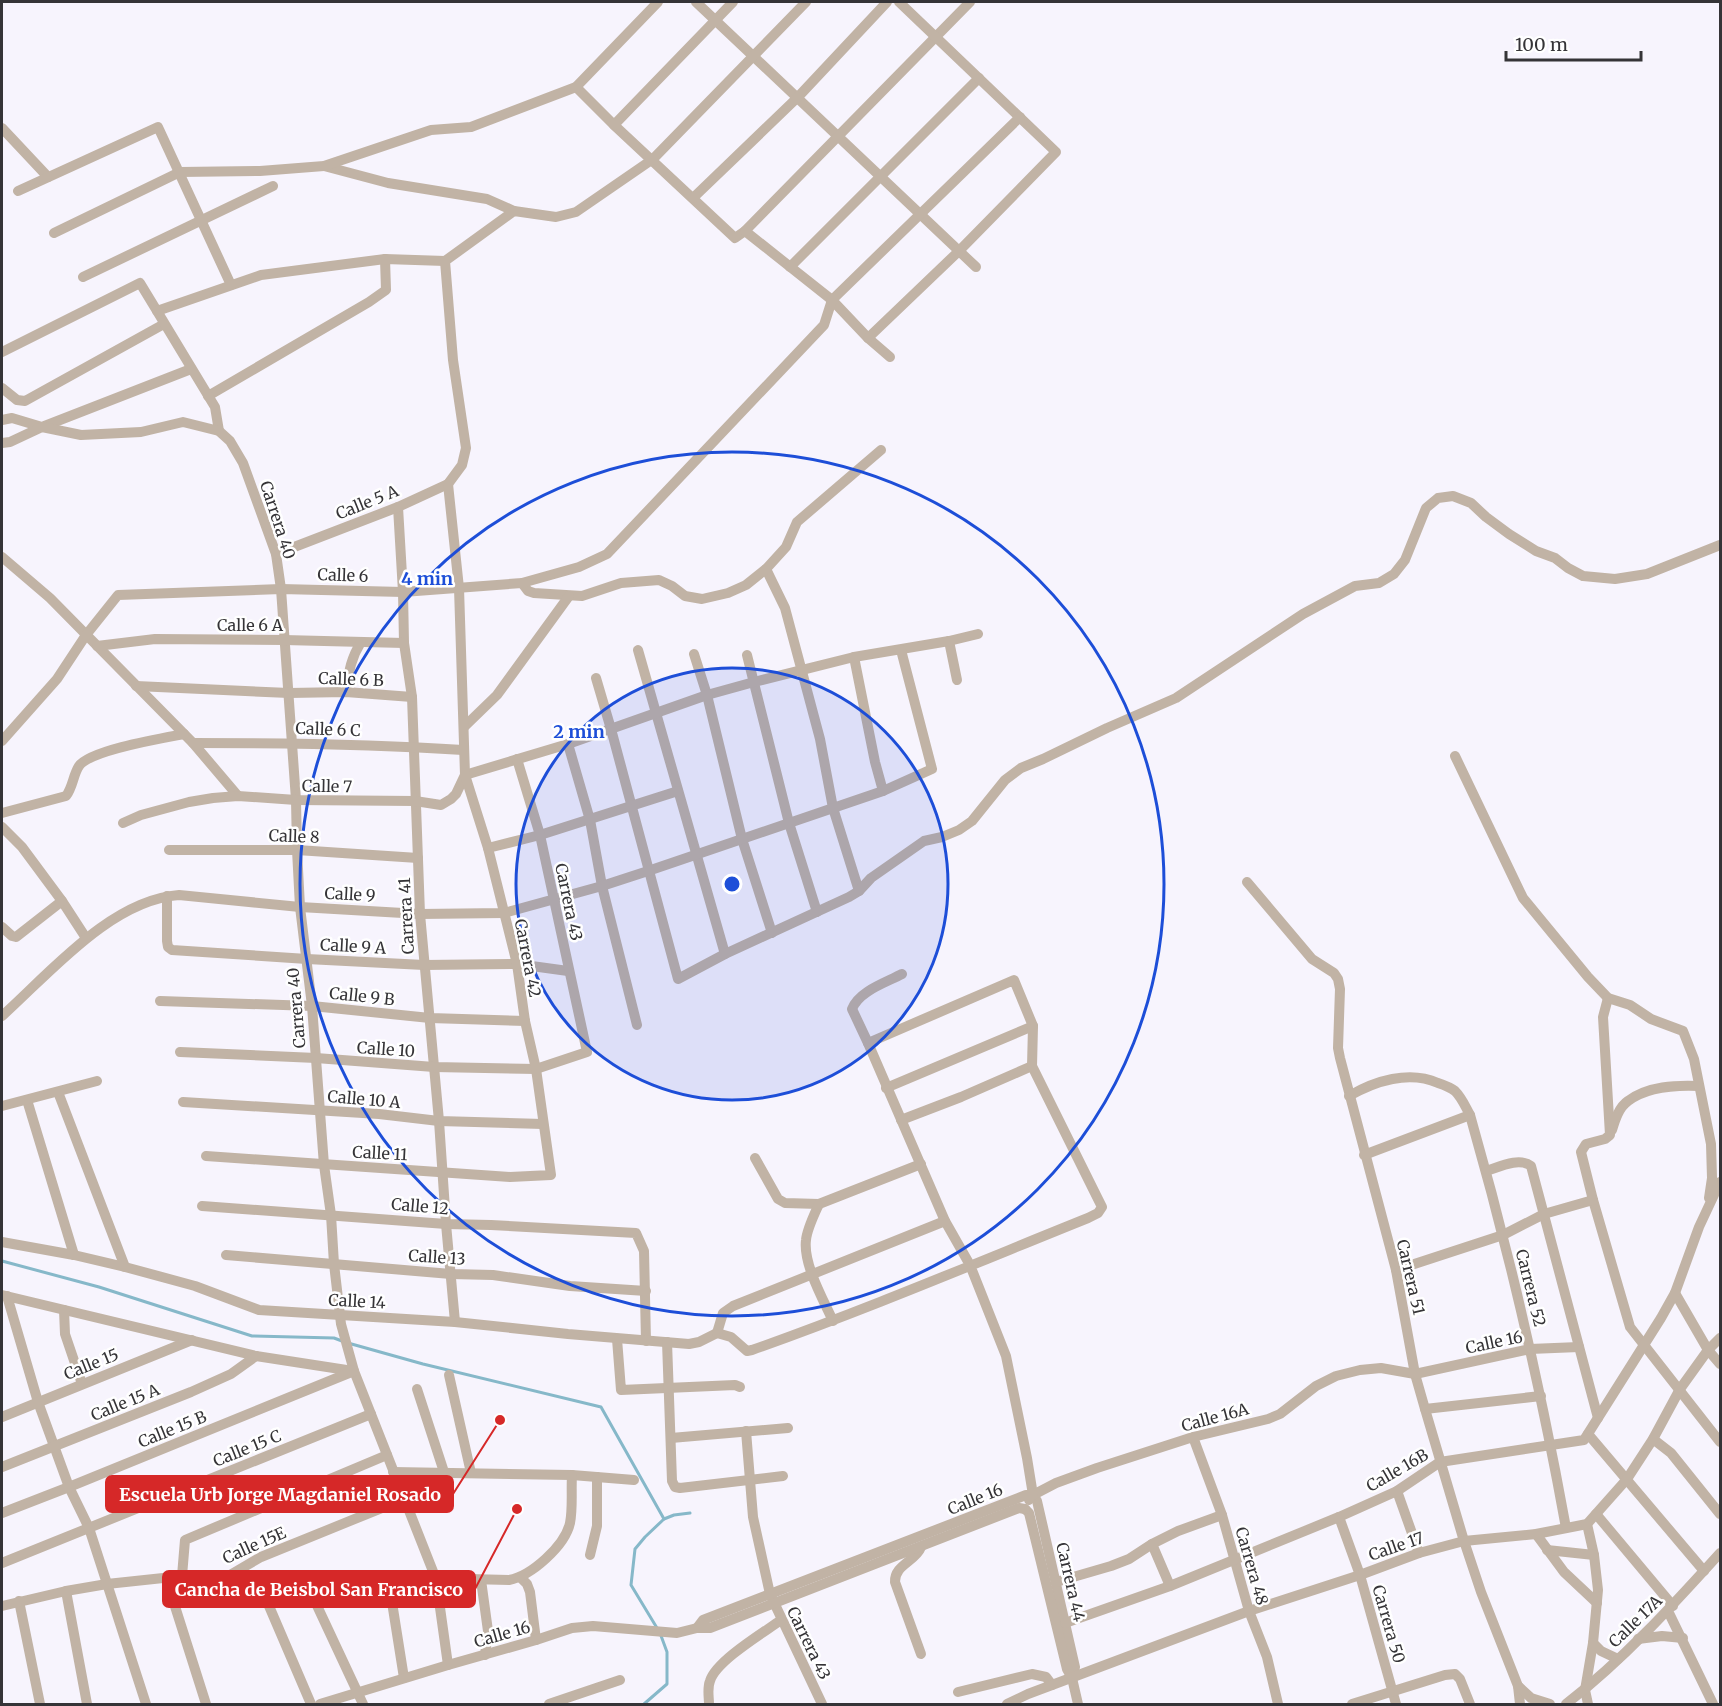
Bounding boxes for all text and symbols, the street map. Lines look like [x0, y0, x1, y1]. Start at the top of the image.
scale bar [1506, 24, 1641, 62]
text: 100 m [1515, 33, 1568, 56]
street label: Carrera 40 [256, 478, 300, 562]
street label: Calle 5 A [333, 480, 402, 524]
street label: Calle 6 [317, 564, 369, 586]
text: 4 min [401, 567, 453, 590]
street label: Calle 6 A [217, 615, 284, 635]
street label: Calle 6 B [318, 668, 384, 690]
street label: Calle 6 C [295, 718, 361, 740]
text: 2 min [553, 720, 605, 743]
street label: Calle 7 [302, 776, 352, 796]
street label: Calle 8 [268, 825, 320, 847]
street label: Carrera 43 [551, 861, 587, 943]
centre of rings [722, 874, 742, 894]
street label: Carrera 41 [394, 877, 418, 955]
street label: Calle 9 [324, 883, 376, 905]
street label: Carrera 42 [511, 917, 545, 999]
street label: Calle 9 A [319, 934, 387, 958]
street label: Carrera 40 [283, 967, 309, 1049]
street label: Calle 9 B [328, 983, 396, 1009]
street label: Calle 10 [356, 1037, 416, 1061]
street label: Calle 10 A [327, 1086, 402, 1112]
street label: Calle 11 [352, 1142, 408, 1164]
street label: Calle 12 [390, 1194, 450, 1218]
street label: Carrera 51 [1393, 1237, 1429, 1317]
street label: Calle 13 [408, 1245, 466, 1269]
street label: Carrera 52 [1512, 1247, 1550, 1329]
street label: Calle 14 [328, 1290, 386, 1312]
street label: Calle 16 [1464, 1326, 1525, 1358]
street label: Calle 15 [61, 1344, 121, 1384]
street label: Calle 15 A [88, 1379, 163, 1425]
street label: Calle 16A [1179, 1398, 1251, 1436]
street label: Calle 15 B [135, 1406, 209, 1452]
street label: Calle 15 C [210, 1425, 284, 1471]
street label: Calle 16B [1363, 1444, 1432, 1496]
callout: Escuela Urb Jorge Magdaniel Rosado [106, 1476, 453, 1512]
street label: Calle 16 [945, 1479, 1006, 1519]
text: Escuela Urb Jorge Magdaniel Rosado [119, 1483, 441, 1506]
street label: Calle 15E [219, 1522, 290, 1568]
street label: Carrera 48 [1231, 1525, 1273, 1607]
street label: Calle 17 [1366, 1527, 1426, 1565]
street label: Carrera 44 [1052, 1540, 1090, 1624]
callout: Cancha de Beisbol San Francisco [163, 1571, 475, 1607]
text: Cancha de Beisbol San Francisco [175, 1578, 463, 1601]
street label: Carrera 50 [1368, 1583, 1410, 1665]
street label: Calle 17A [1604, 1590, 1666, 1651]
street label: Carrera 43 [783, 1603, 835, 1683]
street label: Calle 16 [472, 1616, 533, 1652]

